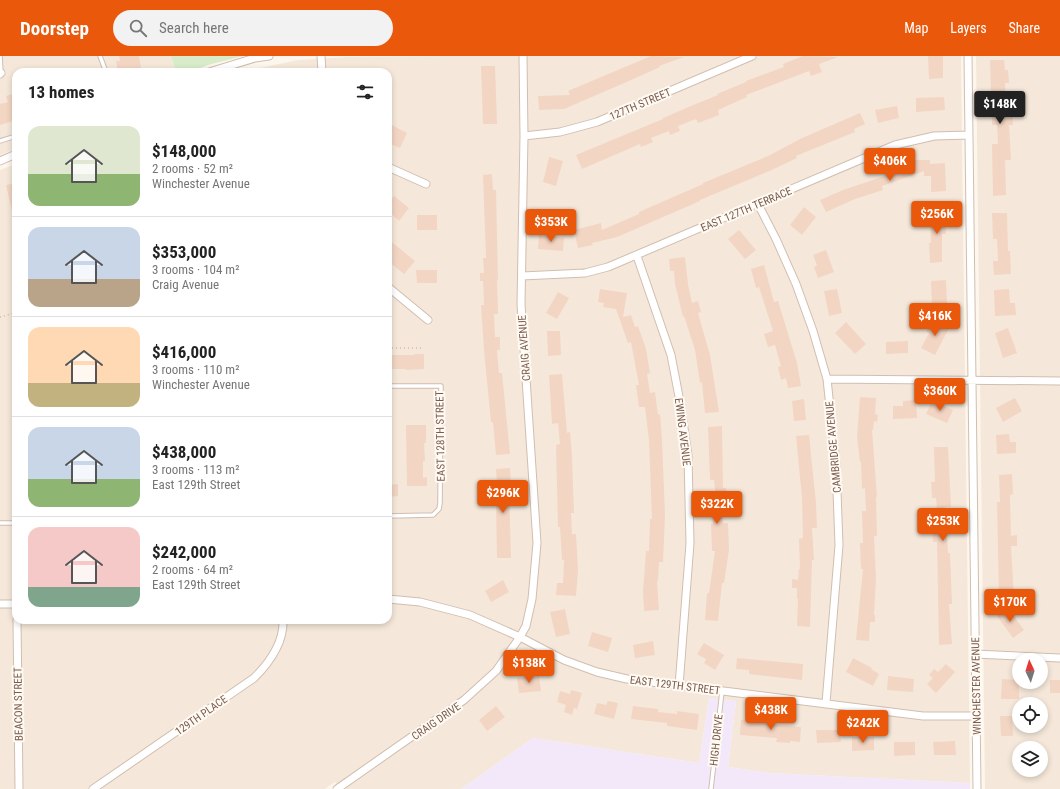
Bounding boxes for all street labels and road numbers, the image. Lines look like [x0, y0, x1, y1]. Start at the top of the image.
street label: 127TH STREET [608, 86, 673, 123]
street label: EAST 127TH TERRACE [699, 184, 794, 235]
street label: CRAIG AVENUE [516, 314, 533, 381]
street label: EAST 128TH STREET [433, 390, 448, 482]
street label: EWING AVENUE [672, 397, 693, 467]
street label: CAMBRIDGE AVENUE [823, 400, 844, 493]
street label: WINCHESTER AVENUE [969, 637, 984, 735]
street label: BEACON STREET [11, 667, 26, 741]
street label: EAST 129TH STREET [629, 674, 721, 698]
street label: 129TH PLACE [173, 692, 230, 738]
street label: CRAIG DRIVE [409, 700, 464, 743]
street label: HIGH DRIVE [707, 713, 726, 767]

